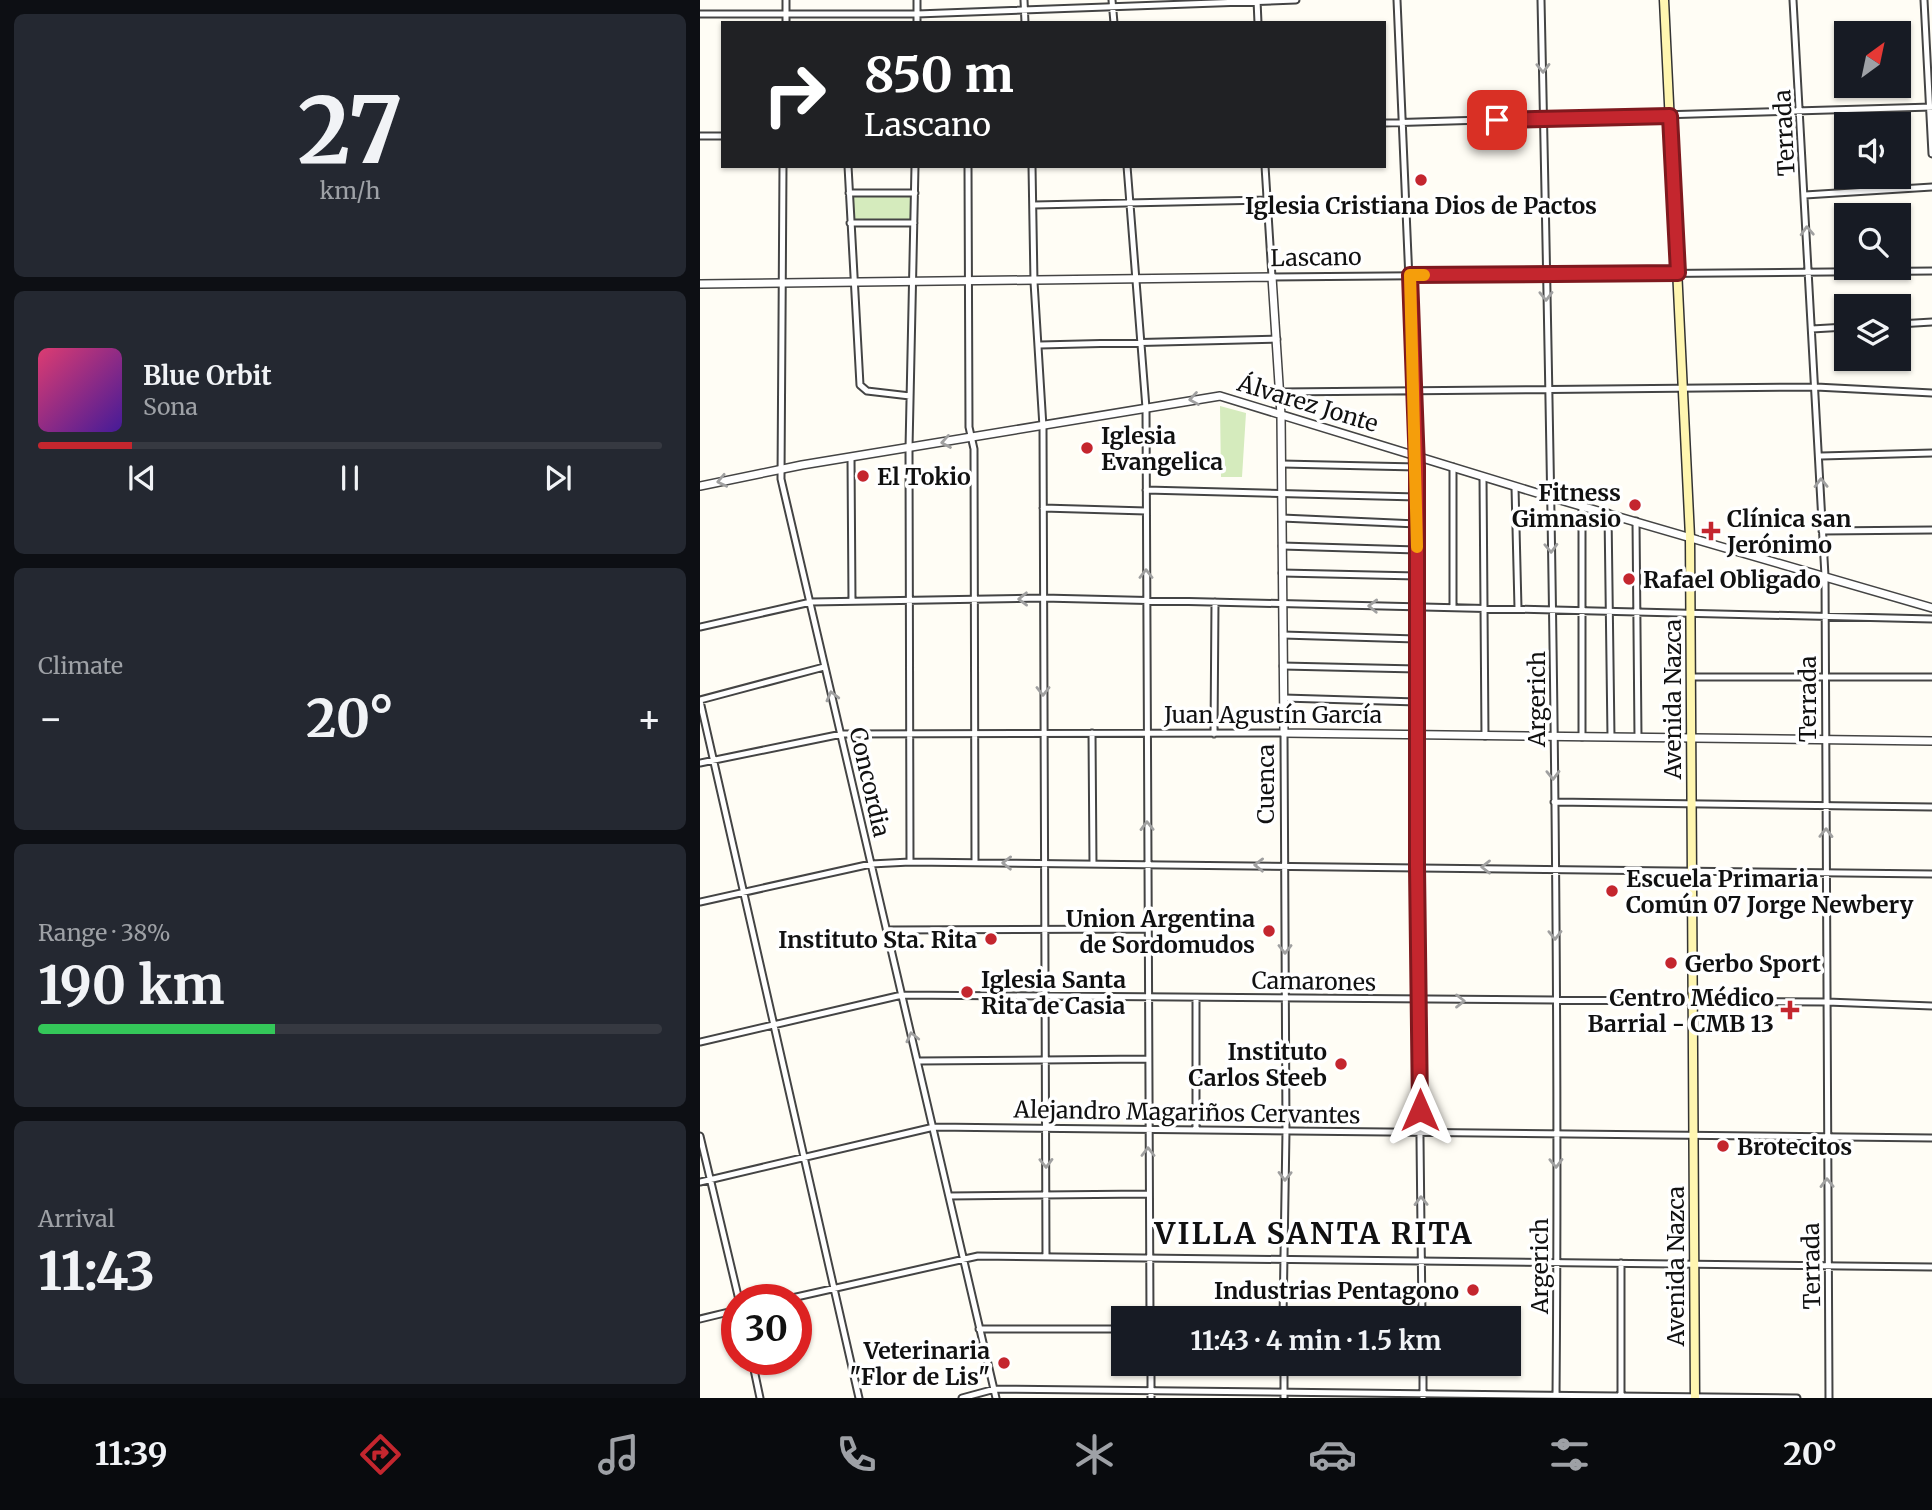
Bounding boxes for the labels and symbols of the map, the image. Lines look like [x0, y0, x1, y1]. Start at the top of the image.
north arrow [1834, 21, 1911, 98]
one-way arrow [1535, 63, 1551, 74]
street label: Terrada [1767, 89, 1801, 177]
pin [1467, 90, 1527, 150]
marker: Iglesia Cristiana Dios de Pactos [1413, 172, 1429, 188]
place label: Iglesia Cristiana Dios de Pactos [1245, 191, 1597, 220]
one-way arrow [1799, 226, 1814, 237]
street label: Lascano [1270, 242, 1362, 272]
one-way arrow [1538, 291, 1554, 301]
street label: Álvarez Jonte [1233, 368, 1382, 438]
one-way arrow [1188, 391, 1200, 406]
place label: Iglesia Evangelica [1101, 421, 1223, 476]
one-way arrow [940, 434, 952, 449]
marker: Iglesia Evangelica [1079, 440, 1095, 456]
place label: El Tokio [877, 462, 971, 491]
marker: El Tokio [855, 468, 871, 484]
one-way arrow [716, 472, 728, 487]
one-way arrow [1814, 477, 1829, 488]
place label: Fitness Gimnasio [1512, 478, 1621, 533]
marker: Fitness Gimnasio [1627, 497, 1643, 513]
place label: Clínica san Jerónimo [1726, 504, 1852, 559]
marker: Clínica san Jerónimo [1701, 521, 1721, 541]
one-way arrow [1544, 542, 1559, 553]
place label: Rafael Obligado [1643, 565, 1821, 594]
one-way arrow [1138, 568, 1154, 579]
marker: Rafael Obligado [1621, 571, 1637, 587]
one-way arrow [1017, 591, 1028, 606]
one-way arrow [1367, 598, 1378, 613]
street label: Avenida Nazca [1658, 619, 1687, 780]
street label: Argerich [1522, 651, 1551, 748]
street label: Terrada [1793, 656, 1822, 742]
one-way arrow [1035, 686, 1051, 697]
one-way arrow [826, 691, 840, 703]
street label: Juan Agustín García [1163, 700, 1382, 729]
street label: Concordia [843, 724, 897, 840]
street label: Cuenca [1251, 744, 1280, 824]
one-way arrow [1545, 770, 1561, 781]
one-way arrow [1139, 820, 1154, 831]
one-way arrow [1818, 827, 1833, 838]
one-way arrow [1001, 855, 1012, 870]
one-way arrow [1253, 857, 1264, 873]
one-way arrow [1480, 859, 1491, 875]
place label: Escuela Primaria Común 07 Jorge Newbery [1626, 864, 1914, 919]
marker: Escuela Primaria Común 07 Jorge Newbery [1604, 883, 1620, 899]
place label: Union Argentina de Sordomudos [1066, 904, 1255, 959]
marker: Union Argentina de Sordomudos [1261, 923, 1277, 939]
place label: Instituto Sta. Rita [778, 925, 977, 954]
one-way arrow [1548, 930, 1563, 941]
marker: Instituto Sta. Rita [983, 931, 999, 947]
one-way arrow [1277, 944, 1293, 954]
place label: Gerbo Sport [1685, 949, 1821, 978]
marker: Gerbo Sport [1663, 955, 1679, 971]
place label: Iglesia Santa Rita de Casia [981, 965, 1126, 1020]
street label: Camarones [1251, 965, 1377, 997]
place label: Centro Médico Barrial - CMB 13 [1587, 983, 1774, 1038]
marker: Iglesia Santa Rita de Casia [959, 984, 975, 1000]
one-way arrow [1456, 993, 1466, 1009]
marker: Centro Médico Barrial - CMB 13 [1780, 1000, 1800, 1020]
one-way arrow [906, 1031, 920, 1043]
place label: Instituto Carlos Steeb [1189, 1037, 1327, 1092]
marker: Instituto Carlos Steeb [1333, 1056, 1349, 1072]
position arrow [1383, 1073, 1457, 1147]
street label: Alejandro Magariños Cervantes [1012, 1094, 1361, 1130]
place label: Brotecitos [1737, 1132, 1852, 1161]
marker: Brotecitos [1715, 1138, 1731, 1154]
one-way arrow [1140, 1146, 1156, 1156]
one-way arrow [1038, 1158, 1053, 1169]
one-way arrow [1548, 1158, 1564, 1169]
one-way arrow [1277, 1171, 1293, 1182]
one-way arrow [1819, 1177, 1835, 1188]
street label: Avenida Nazca [1661, 1186, 1690, 1347]
one-way arrow [1414, 1195, 1429, 1206]
district label: VILLA SANTA RITA [1154, 1214, 1473, 1252]
street label: Argerich [1525, 1218, 1554, 1315]
street label: Terrada [1796, 1222, 1826, 1310]
place label: Industrias Pentagono [1214, 1276, 1459, 1305]
marker: Industrias Pentagono [1465, 1282, 1481, 1298]
speed limit sign: 30 [721, 1284, 812, 1375]
place label: Veterinaria "Flor de Lis" [849, 1336, 990, 1391]
marker: Veterinaria "Flor de Lis" [996, 1355, 1012, 1371]

